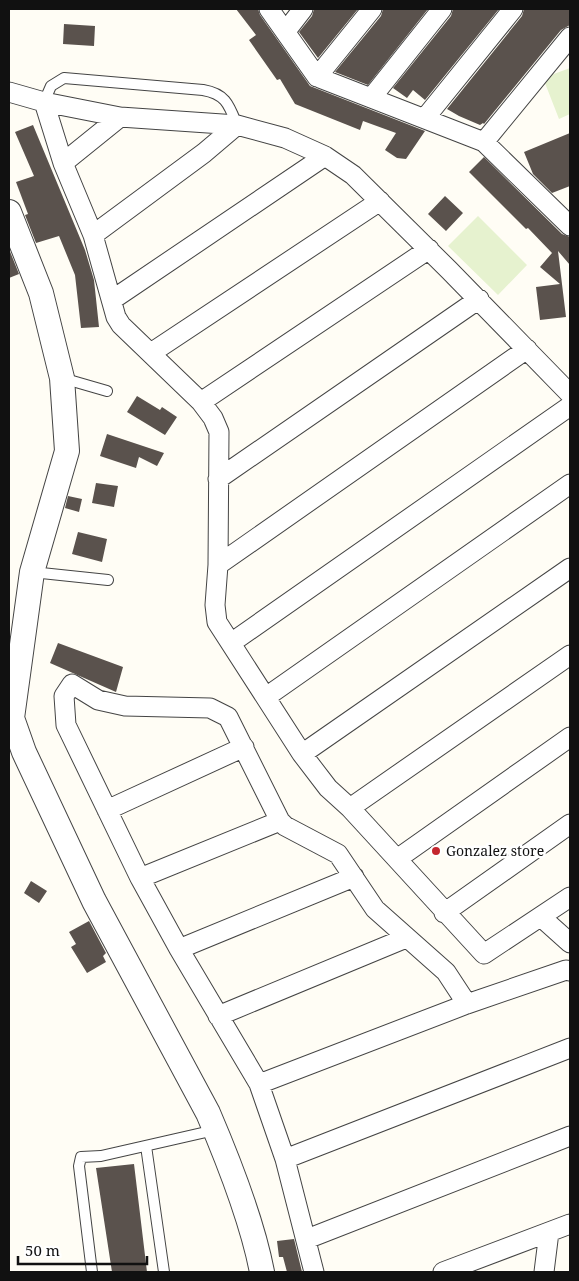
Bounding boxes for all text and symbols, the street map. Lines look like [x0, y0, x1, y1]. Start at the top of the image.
place label: Gonzalez store [446, 841, 544, 860]
marker: Gonzalez store [430, 845, 442, 857]
scale bar [18, 1234, 146, 1266]
text: 50 m [25, 1240, 60, 1260]

